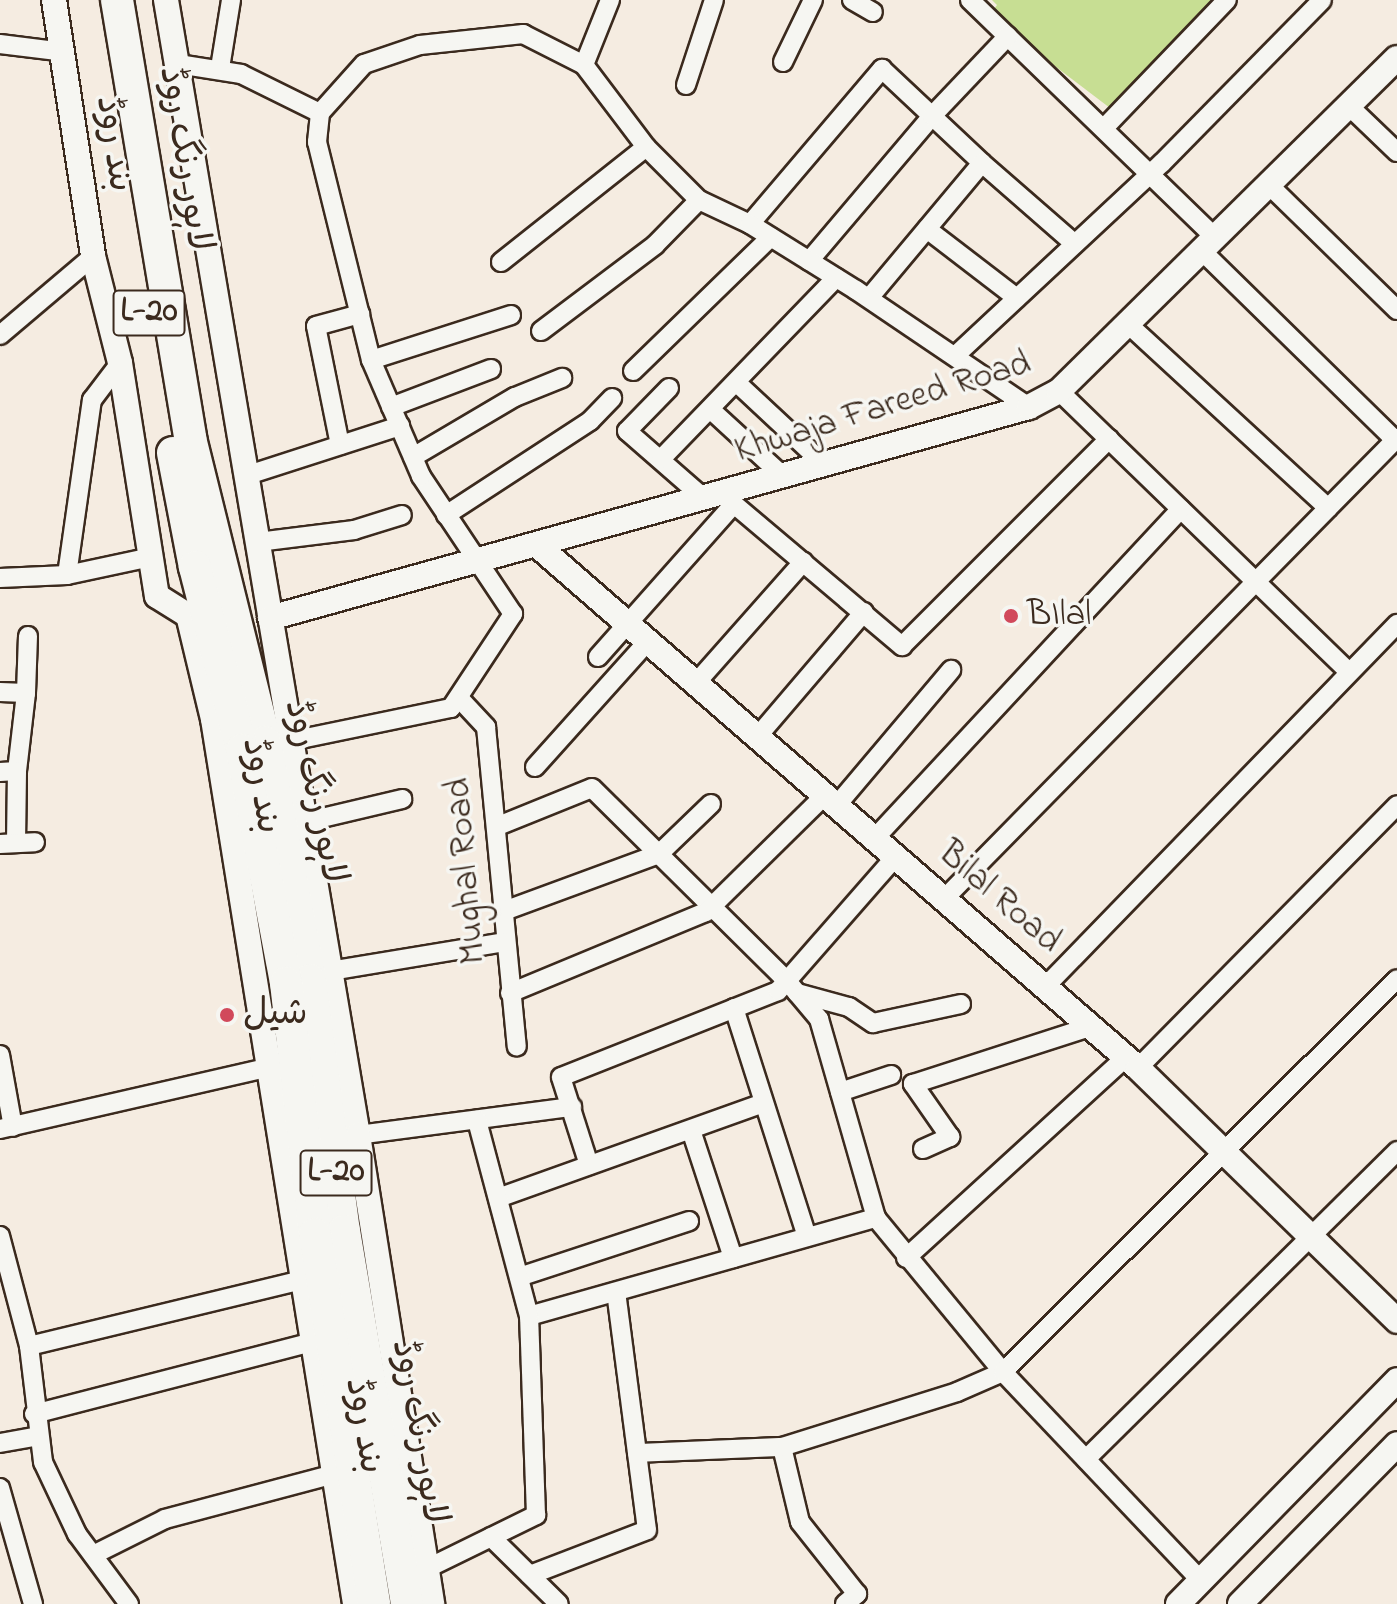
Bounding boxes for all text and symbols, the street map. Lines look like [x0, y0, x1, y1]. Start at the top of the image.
street label: لاہور رنگ روڈ [148, 64, 220, 254]
street label: بند روڈ [85, 93, 141, 195]
road number: L-20 [111, 283, 187, 343]
street label: Khwaja Fareed Road [730, 342, 1036, 474]
place label: BIlal [1027, 594, 1091, 638]
marker: BIlal [1002, 607, 1020, 625]
street label: لاہور رنگ روڈ [273, 696, 355, 888]
street label: بند روڈ [231, 735, 289, 837]
street label: Mughal Road [437, 776, 497, 966]
street label: Bilal Road [928, 833, 1070, 963]
place label: شیل [243, 993, 308, 1037]
marker: شیل [218, 1006, 236, 1024]
road number: L-20 [298, 1143, 374, 1203]
street label: لاہور رنگ روڈ [381, 1336, 455, 1528]
street label: بند روڈ [334, 1375, 392, 1477]

